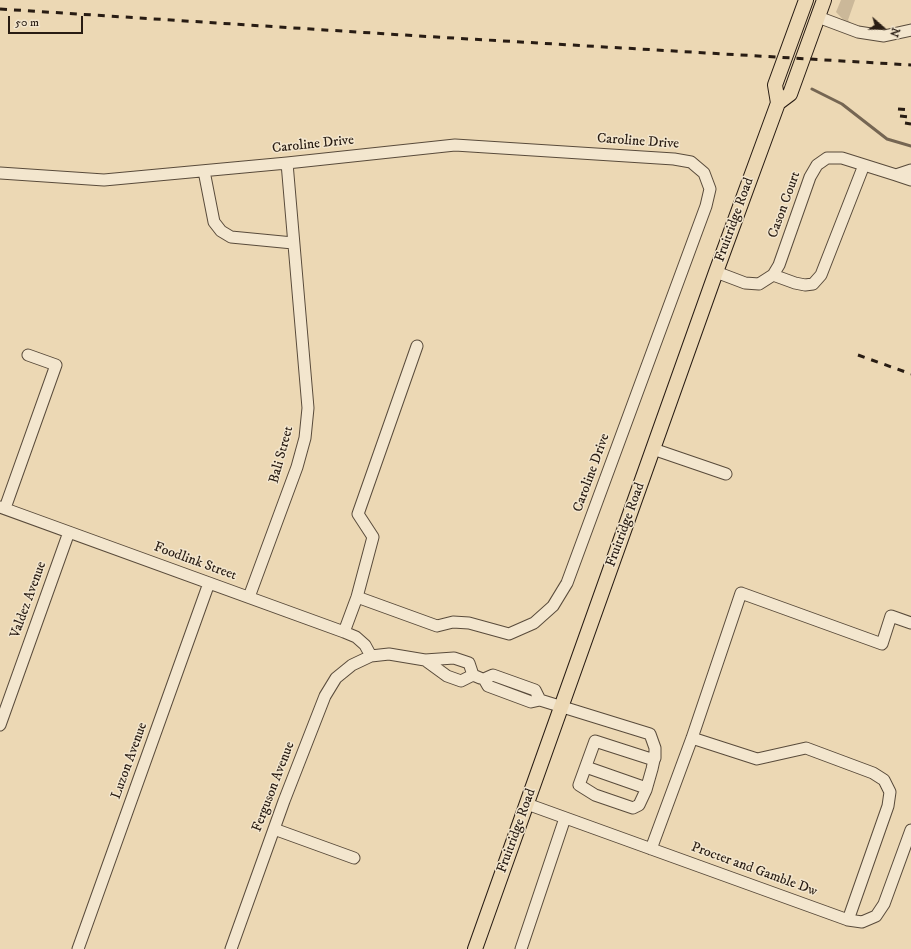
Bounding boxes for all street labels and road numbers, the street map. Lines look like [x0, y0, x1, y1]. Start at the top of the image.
street label: Caroline Drive [596, 131, 680, 153]
street label: Caroline Drive [271, 132, 355, 158]
street label: Cason Court [765, 169, 805, 241]
street label: Fruitridge Road [712, 176, 758, 264]
street label: Bali Street [266, 424, 298, 486]
street label: Caroline Drive [570, 431, 614, 515]
street label: Fruitridge Road [603, 481, 649, 569]
street label: Foodlink Street [151, 539, 239, 585]
street label: Valdez Avenue [7, 559, 51, 641]
street label: Luzon Avenue [108, 720, 152, 802]
street label: Ferguson Avenue [249, 740, 299, 834]
street label: Fruitridge Road [494, 787, 540, 875]
street label: Procter and Gamble Dw [689, 839, 819, 901]

